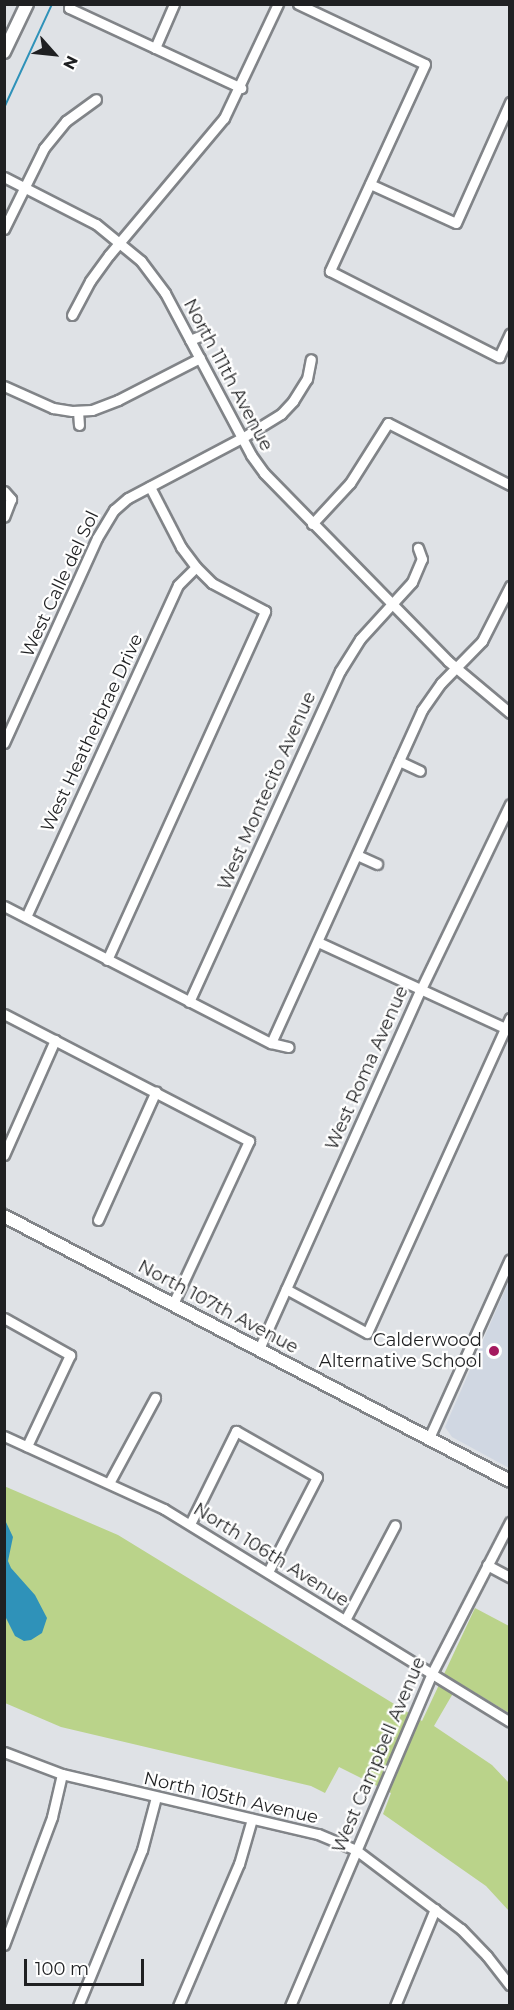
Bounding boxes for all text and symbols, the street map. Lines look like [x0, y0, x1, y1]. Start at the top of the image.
north arrow [24, 24, 84, 84]
text: N [59, 52, 82, 72]
street label: North 111th Avenue [179, 295, 277, 455]
street label: West Calle del Sol [17, 507, 103, 661]
street label: West Heatherbrae Drive [37, 631, 147, 835]
street label: West Montecito Avenue [213, 689, 321, 893]
street label: West Roma Avenue [321, 983, 413, 1153]
street label: North 107th Avenue [134, 1256, 302, 1358]
place label: Calderwood Alternative School [319, 1330, 482, 1372]
marker: Calderwood Alternative School [487, 1344, 501, 1358]
street label: North 106th Avenue [189, 1498, 353, 1612]
street label: West Campbell Avenue [328, 1654, 430, 1856]
street label: North 105th Avenue [142, 1767, 320, 1829]
scale bar [27, 1947, 147, 1985]
text: 100 m [35, 1958, 89, 1980]

